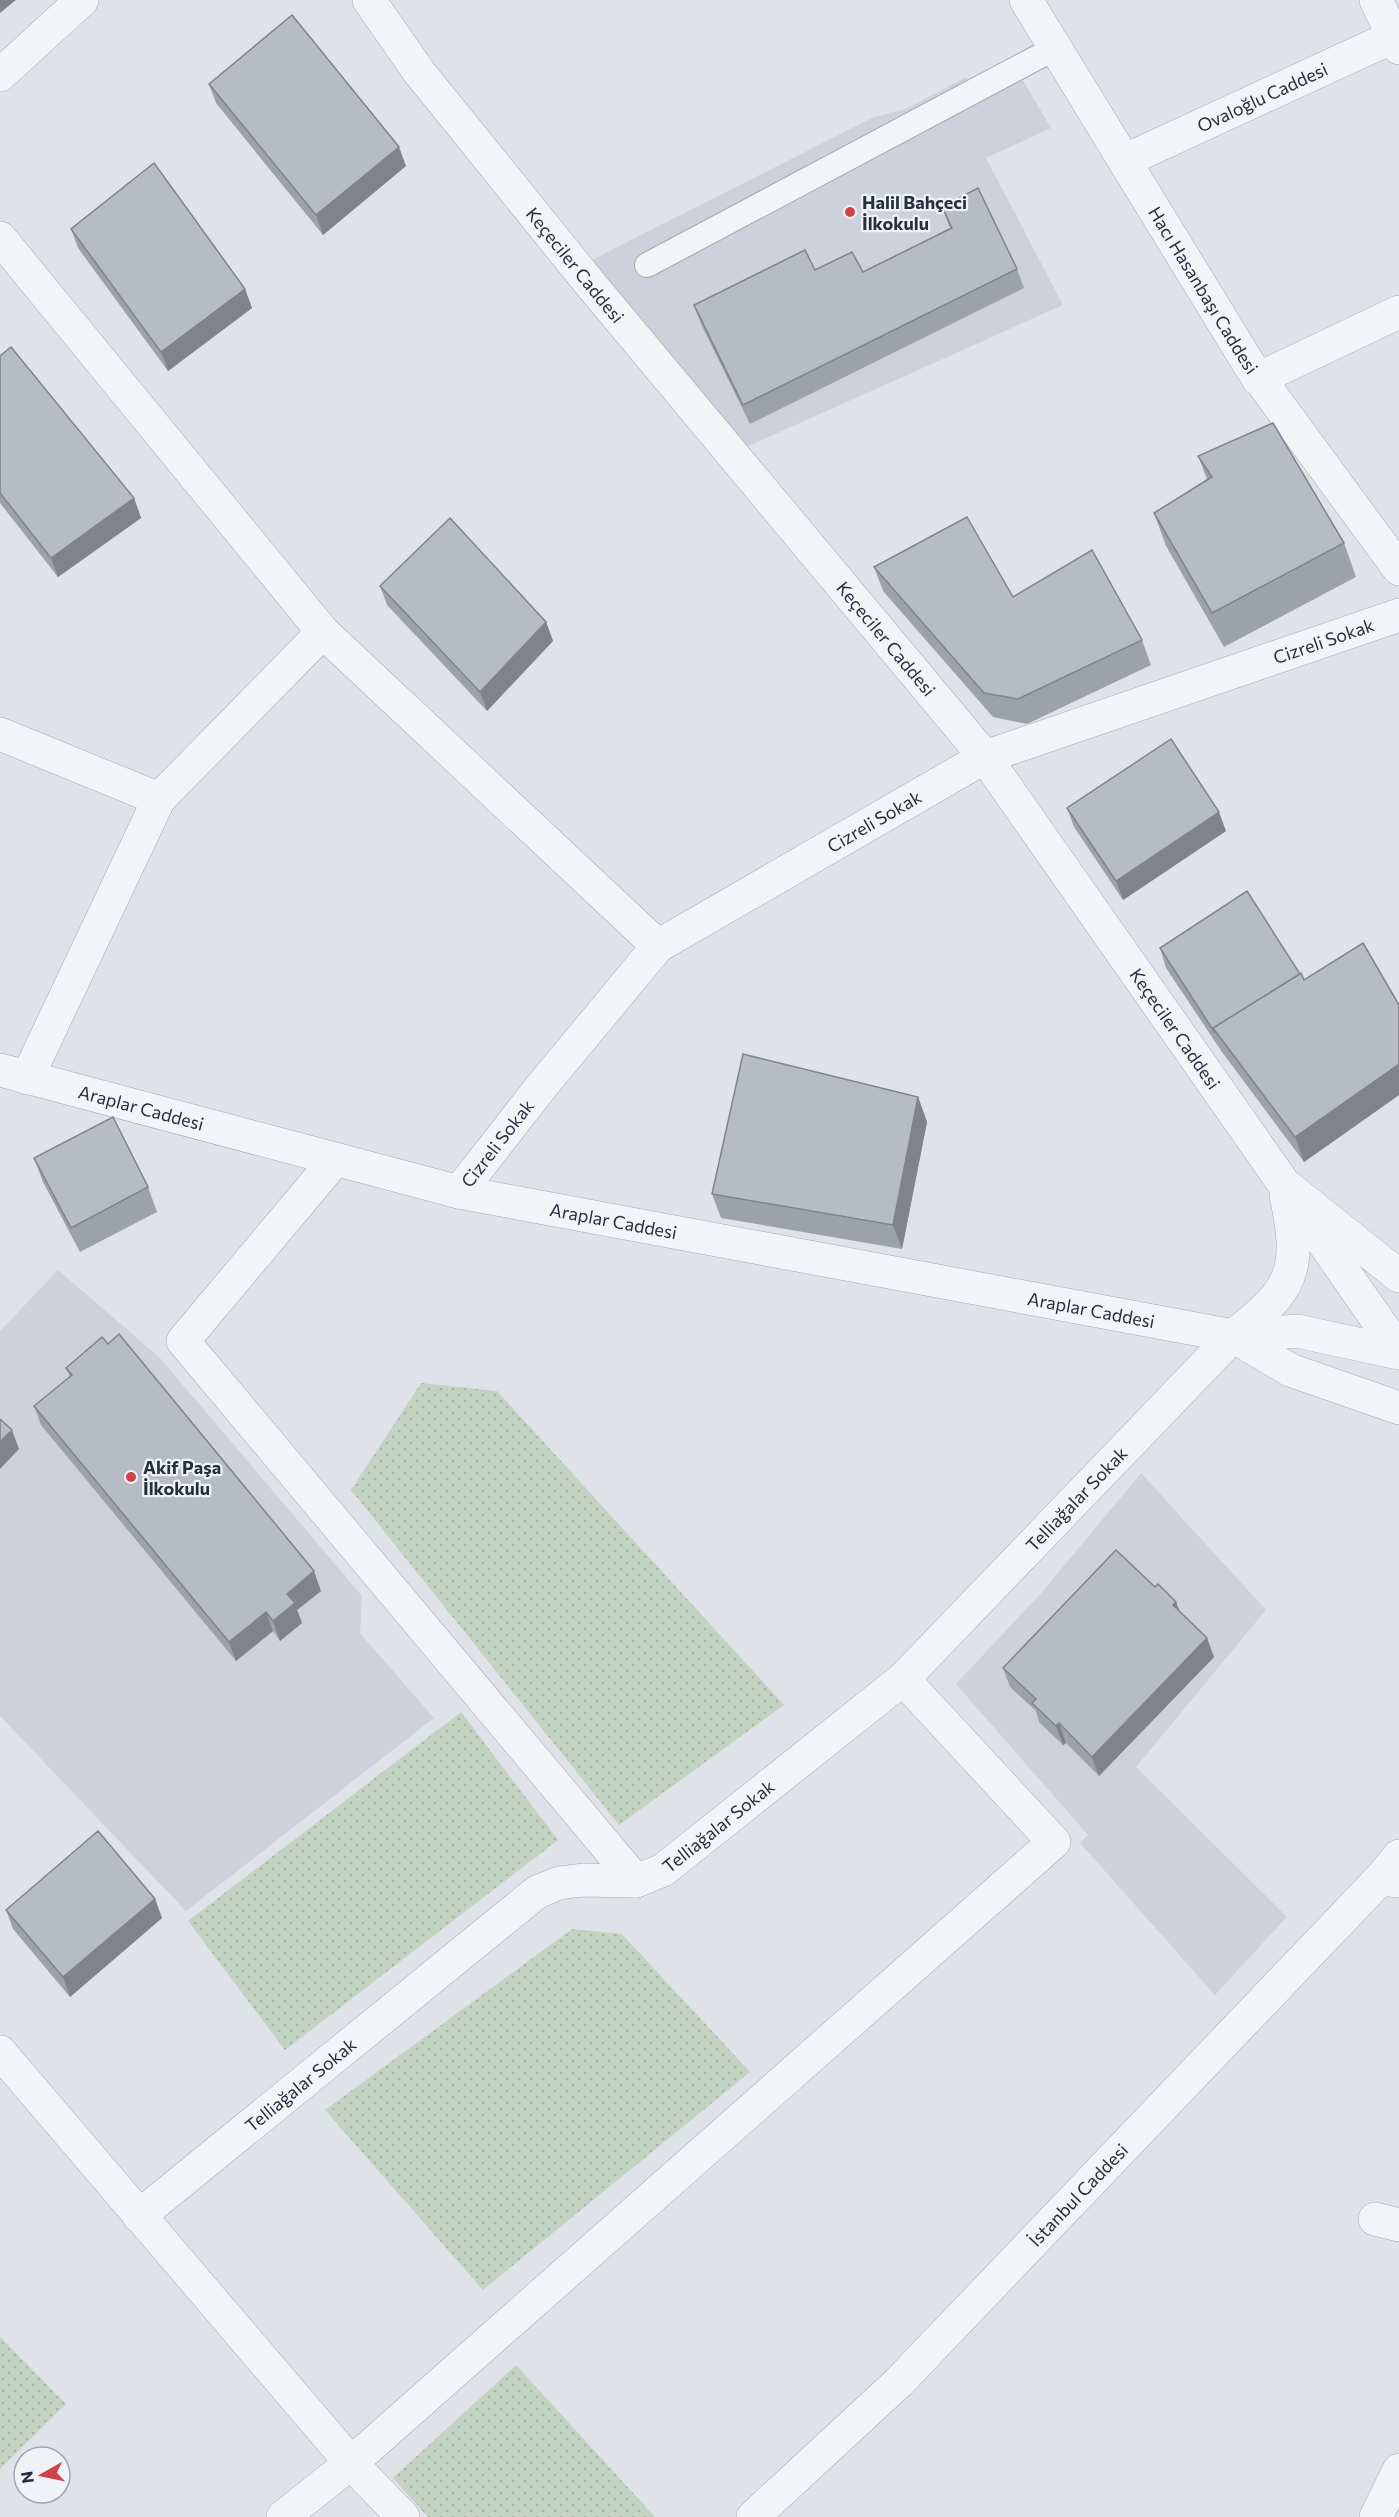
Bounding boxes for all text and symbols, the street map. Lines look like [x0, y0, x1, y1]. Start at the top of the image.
street label: Ovaloğlu Caddesi [1193, 58, 1331, 137]
place label: Halil Bahçeci İlkokulu [862, 191, 967, 234]
street label: Hacı Hasanbaşı Caddesi [1144, 202, 1263, 378]
street label: Keçeciler Caddesi [522, 203, 629, 327]
marker: Halil Bahçeci İlkokulu [843, 205, 857, 219]
street label: Keçeciler Caddesi [832, 577, 940, 700]
street label: Cizreli Sokak [1270, 613, 1377, 668]
street label: Cizreli Sokak [823, 785, 925, 857]
street label: Keçeciler Caddesi [1125, 964, 1225, 1093]
street label: Araplar Caddesi [76, 1080, 206, 1135]
street label: Cizreli Sokak [456, 1095, 538, 1191]
street label: Araplar Caddesi [548, 1198, 679, 1243]
street label: Araplar Caddesi [1026, 1287, 1157, 1332]
street label: Telliağalar Sokak [1021, 1442, 1132, 1556]
place label: Akif Paşa İlkokulu [143, 1456, 221, 1499]
marker: Akif Paşa İlkokulu [124, 1470, 138, 1484]
street label: Telliağalar Sokak [658, 1775, 779, 1877]
street label: Telliağalar Sokak [240, 2033, 361, 2136]
street label: İstanbul Caddesi [1024, 2139, 1132, 2251]
north arrow [12, 2445, 72, 2505]
text: N [16, 2470, 37, 2485]

